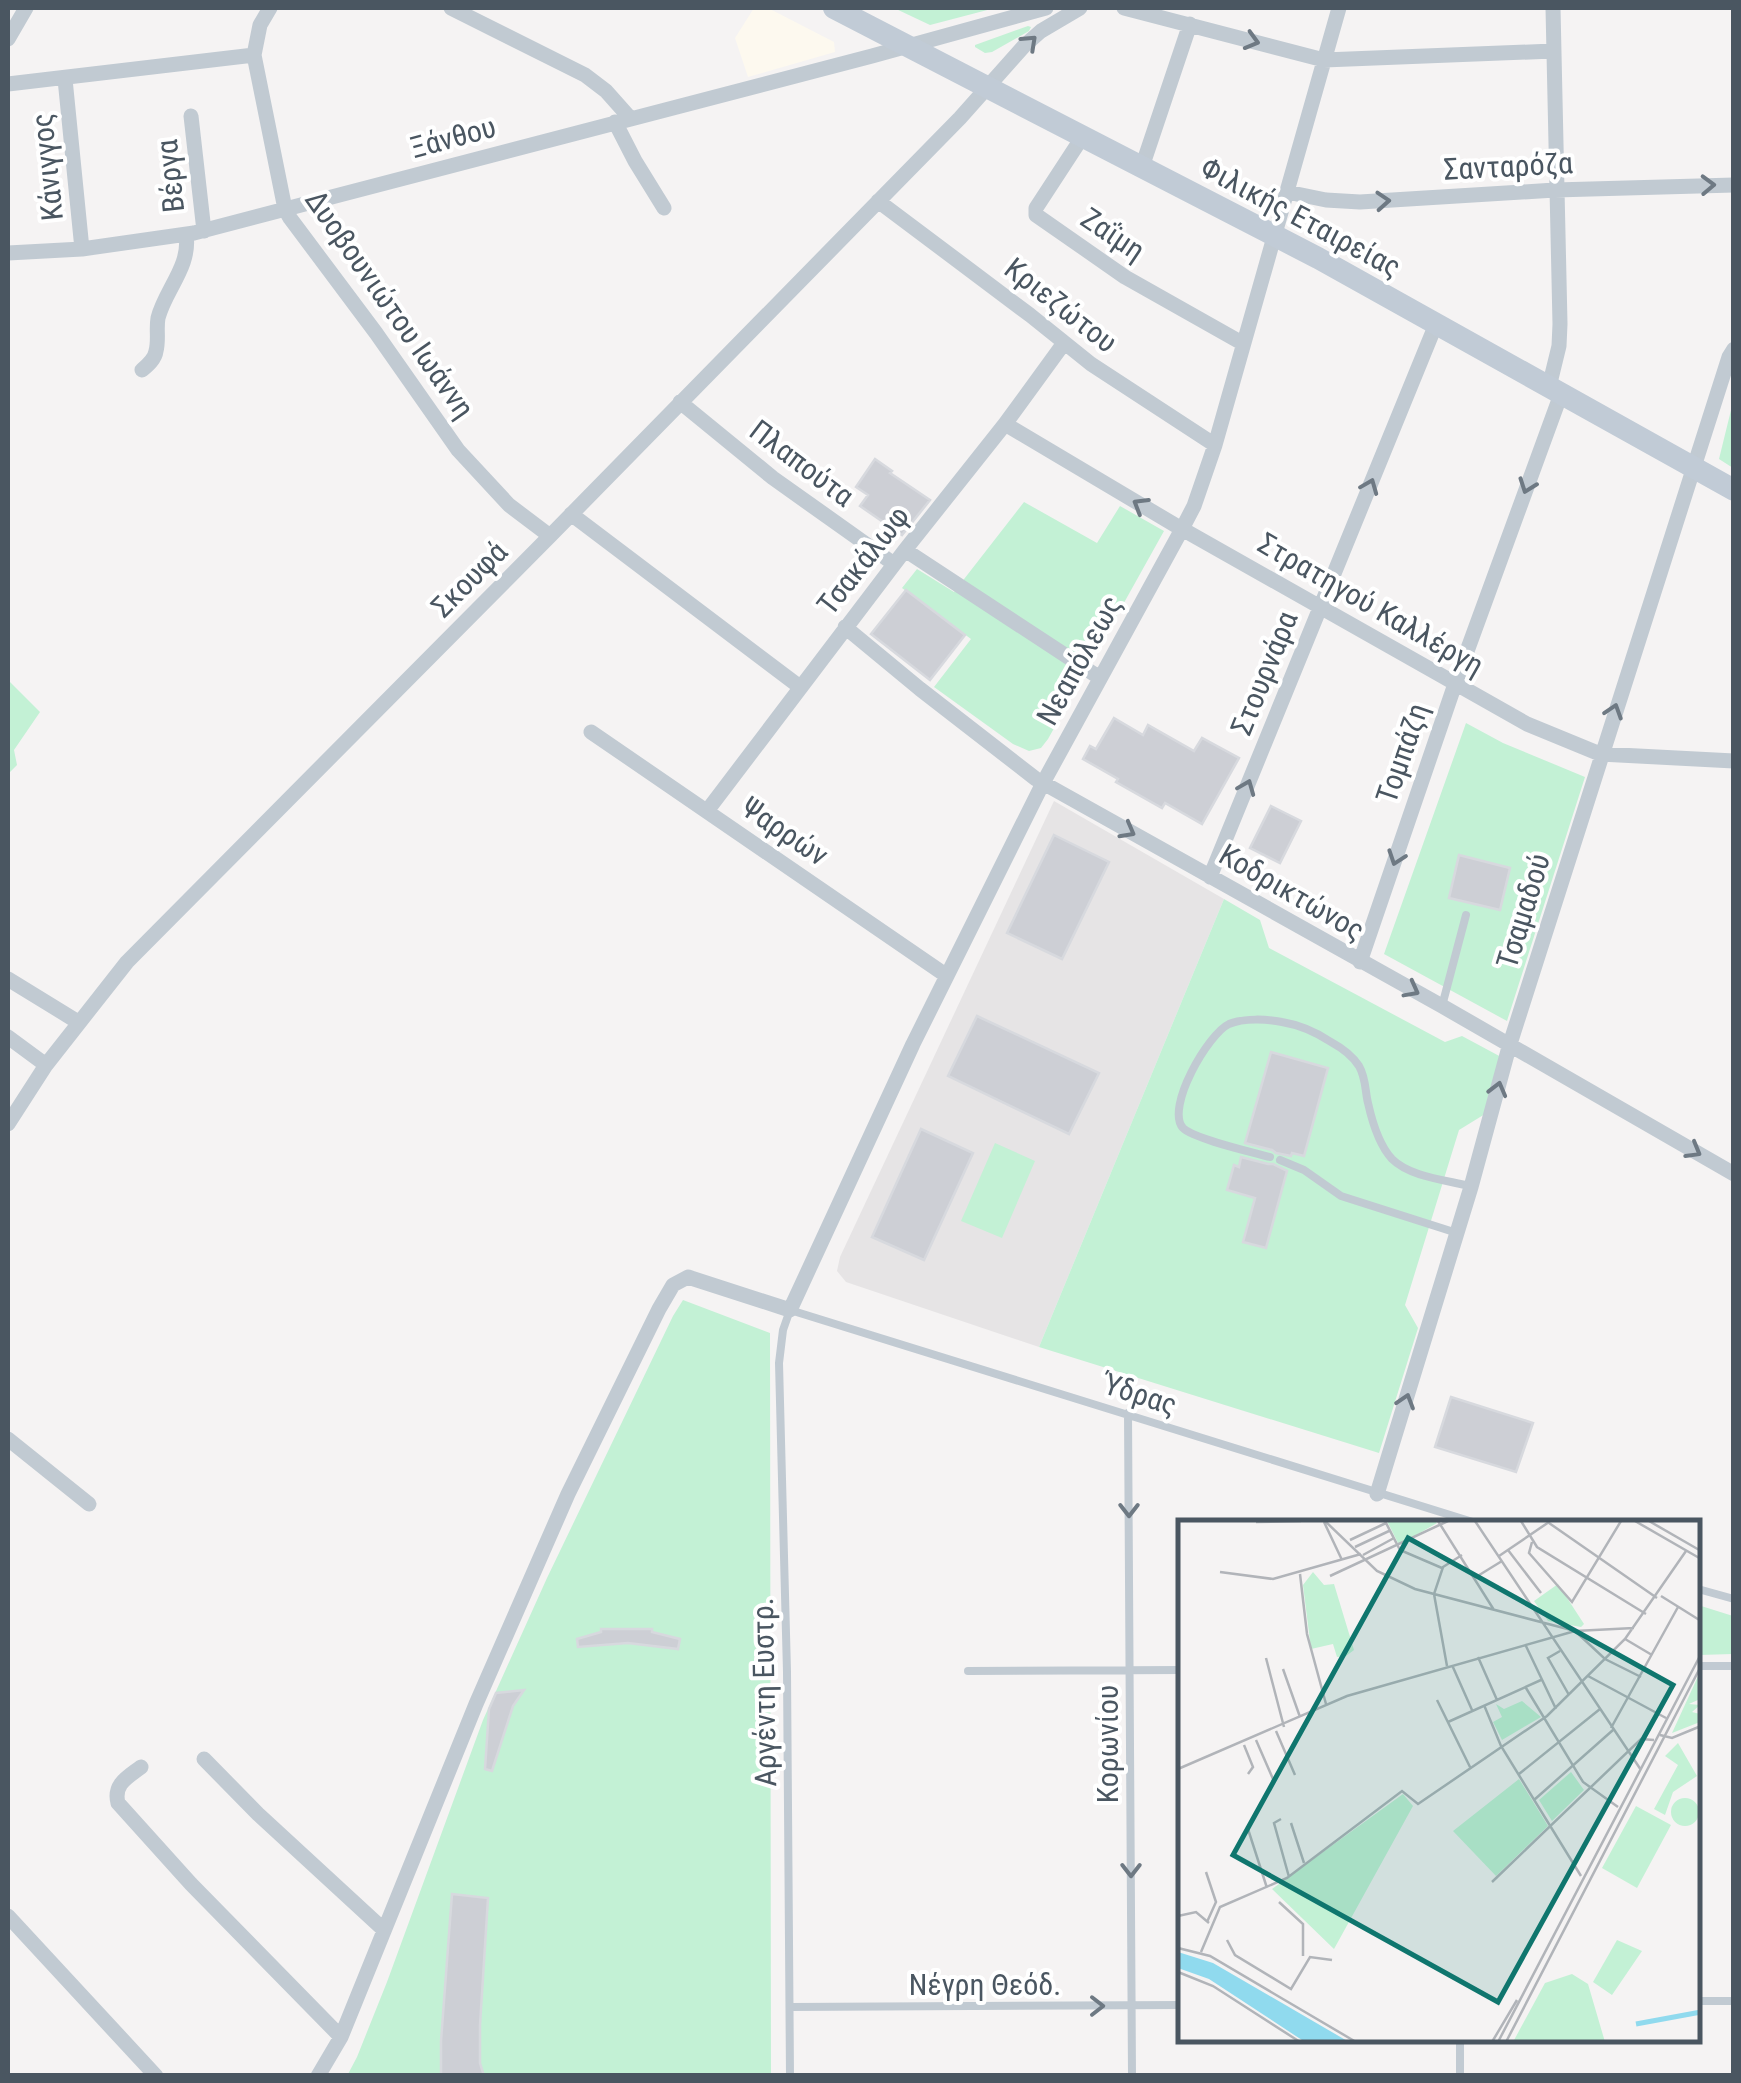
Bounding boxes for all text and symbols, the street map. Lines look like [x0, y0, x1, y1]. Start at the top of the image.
one-way arrow [1243, 29, 1260, 50]
one-way arrow [1018, 36, 1036, 54]
street label: Ξάνθου [406, 109, 500, 165]
street label: Κάνιγγος [24, 112, 70, 222]
street label: Βέργα [149, 138, 191, 214]
street label: Σανταρόζα [1442, 145, 1574, 187]
street label: Φιλικής Εταιρείας [1195, 150, 1407, 284]
one-way arrow [1700, 175, 1716, 196]
street label: Δυοβουνιώτου Ιωάννη [298, 183, 482, 425]
one-way arrow [1376, 190, 1392, 212]
street label: Ζαΐμη [1075, 200, 1151, 268]
street label: Κριεζώτου [998, 250, 1124, 360]
street label: Πλαπούτα [743, 412, 861, 514]
one-way arrow [1518, 476, 1539, 493]
one-way arrow [1358, 478, 1378, 496]
one-way arrow [1133, 498, 1151, 517]
street label: Τσακάλωφ [810, 499, 916, 621]
street label: Στρατηγού Καλλέργη [1252, 525, 1490, 683]
street label: Σκουφά [424, 534, 514, 624]
street label: Νεαπόλεως [1029, 589, 1129, 731]
street label: Στουρνάρα [1223, 606, 1305, 740]
street label: Τομπάζη [1369, 698, 1435, 808]
one-way arrow [1602, 704, 1623, 721]
one-way arrow [1235, 779, 1255, 797]
street label: Ψαρρών [735, 789, 835, 873]
one-way arrow [1117, 819, 1135, 839]
street label: Κοδρικτώνος [1213, 836, 1371, 948]
one-way arrow [1387, 849, 1407, 866]
street label: Τσαμαδού [1489, 849, 1557, 973]
one-way arrow [1401, 978, 1419, 997]
one-way arrow [1486, 1081, 1507, 1098]
one-way arrow [1683, 1139, 1701, 1159]
street label: Ύδρας [1097, 1365, 1181, 1422]
one-way arrow [1394, 1393, 1415, 1410]
one-way arrow [1118, 1503, 1139, 1519]
inset map [1178, 1520, 1701, 2043]
street label: Αργέντη Ευστρ. [745, 1597, 783, 1787]
street label: Κορωνίου [1090, 1685, 1125, 1803]
one-way arrow [1120, 1864, 1142, 1879]
street label: Νέγρη Θεόδ. [909, 1967, 1061, 2002]
one-way arrow [1090, 1995, 1106, 2017]

